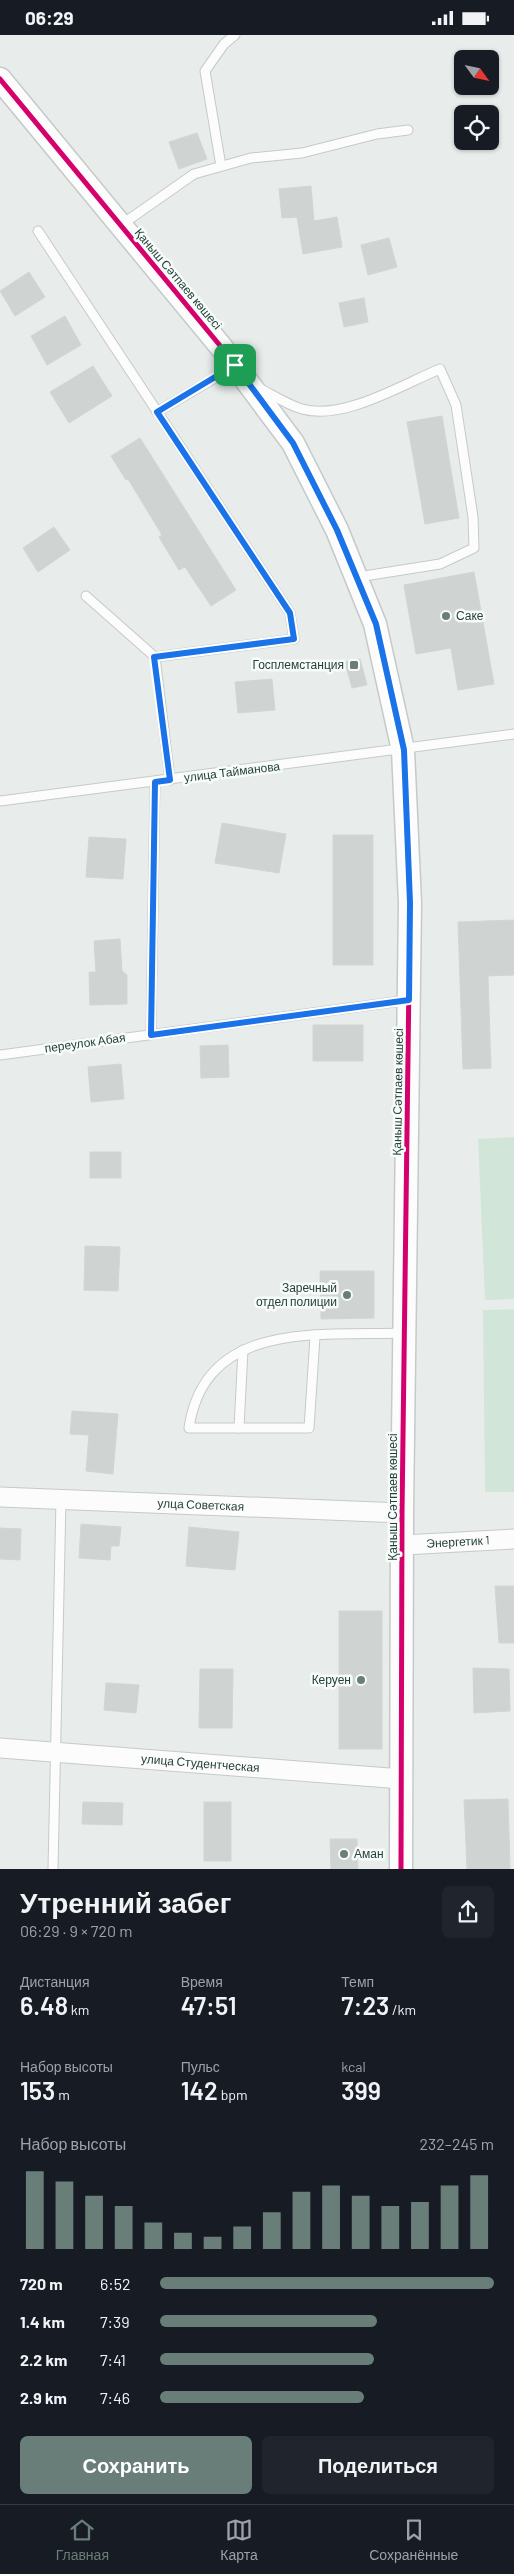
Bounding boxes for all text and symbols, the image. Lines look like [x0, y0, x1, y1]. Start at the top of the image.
text: 06:29 [25, 6, 74, 29]
north arrow [454, 50, 499, 95]
map controls [454, 50, 499, 150]
button: locate [454, 105, 499, 150]
street label: Қаныш Сәтпаев көшесі [132, 225, 225, 332]
pin [214, 344, 256, 386]
icon: arrive [221, 351, 249, 379]
place label: Саке [456, 608, 484, 622]
marker: Саке [440, 610, 452, 622]
place label: Госплемстанция [252, 657, 344, 672]
marker: Госплемстанция [348, 659, 360, 671]
street label: улица Тайманова [183, 758, 281, 785]
street label: Қаныш Сәтпаев көшесі [389, 1028, 406, 1156]
street label: переулок Абая [44, 1029, 126, 1056]
place label: Заречный отдел полиции [256, 1280, 337, 1309]
marker: Заречный отдел полиции [341, 1289, 353, 1301]
street label: Қаныш Сәтпаев көшесі [385, 1433, 400, 1561]
street label: улца Советская [157, 1495, 244, 1513]
street label: Энергетик 1 [426, 1532, 490, 1550]
place label: Керуен [312, 1672, 351, 1687]
marker: Керуен [355, 1674, 367, 1686]
street label: улица Студентческая [141, 1751, 260, 1774]
place label: Аман [354, 1846, 384, 1860]
marker: Аман [338, 1848, 350, 1860]
text: Утренний забег [20, 1885, 231, 1919]
button: share [442, 1886, 494, 1938]
text: 06:29 · 9 × 720 m [20, 1921, 132, 1940]
text: Дистанция [20, 1973, 90, 1990]
text: Время [181, 1973, 223, 1990]
text: Темп [341, 1973, 374, 1990]
text: 6.48 [20, 1990, 68, 2020]
text: 47:51 [181, 1990, 237, 2020]
text: 7:23 [341, 1990, 389, 2020]
text: km [68, 2001, 89, 2018]
text: /km [389, 2001, 416, 2018]
text: Набор высоты [20, 2058, 113, 2075]
text: Пульс [181, 2058, 220, 2075]
text: kcal [341, 2058, 366, 2075]
text: 153 [20, 2075, 55, 2105]
text: 142 [181, 2075, 218, 2105]
text: 399 [341, 2075, 381, 2105]
text: m [55, 2086, 70, 2103]
text: bpm [218, 2086, 248, 2103]
text: Набор высоты [20, 2134, 126, 2153]
text: 232–245 m [419, 2134, 494, 2153]
text: 720 m [20, 2274, 63, 2293]
text: 6:52 [100, 2274, 130, 2293]
text: 1.4 km [20, 2312, 65, 2331]
text: 7:39 [100, 2312, 130, 2331]
text: 2.2 km [20, 2350, 67, 2369]
text: 7:41 [100, 2350, 126, 2369]
text: 2.9 km [20, 2388, 67, 2407]
text: 7:46 [100, 2388, 130, 2407]
button: Сохранить [20, 2436, 252, 2494]
button: Поделиться [262, 2436, 494, 2494]
tab: Главная [56, 2516, 109, 2563]
tab: Карта [220, 2516, 258, 2563]
tab: Сохранённые [369, 2516, 458, 2563]

